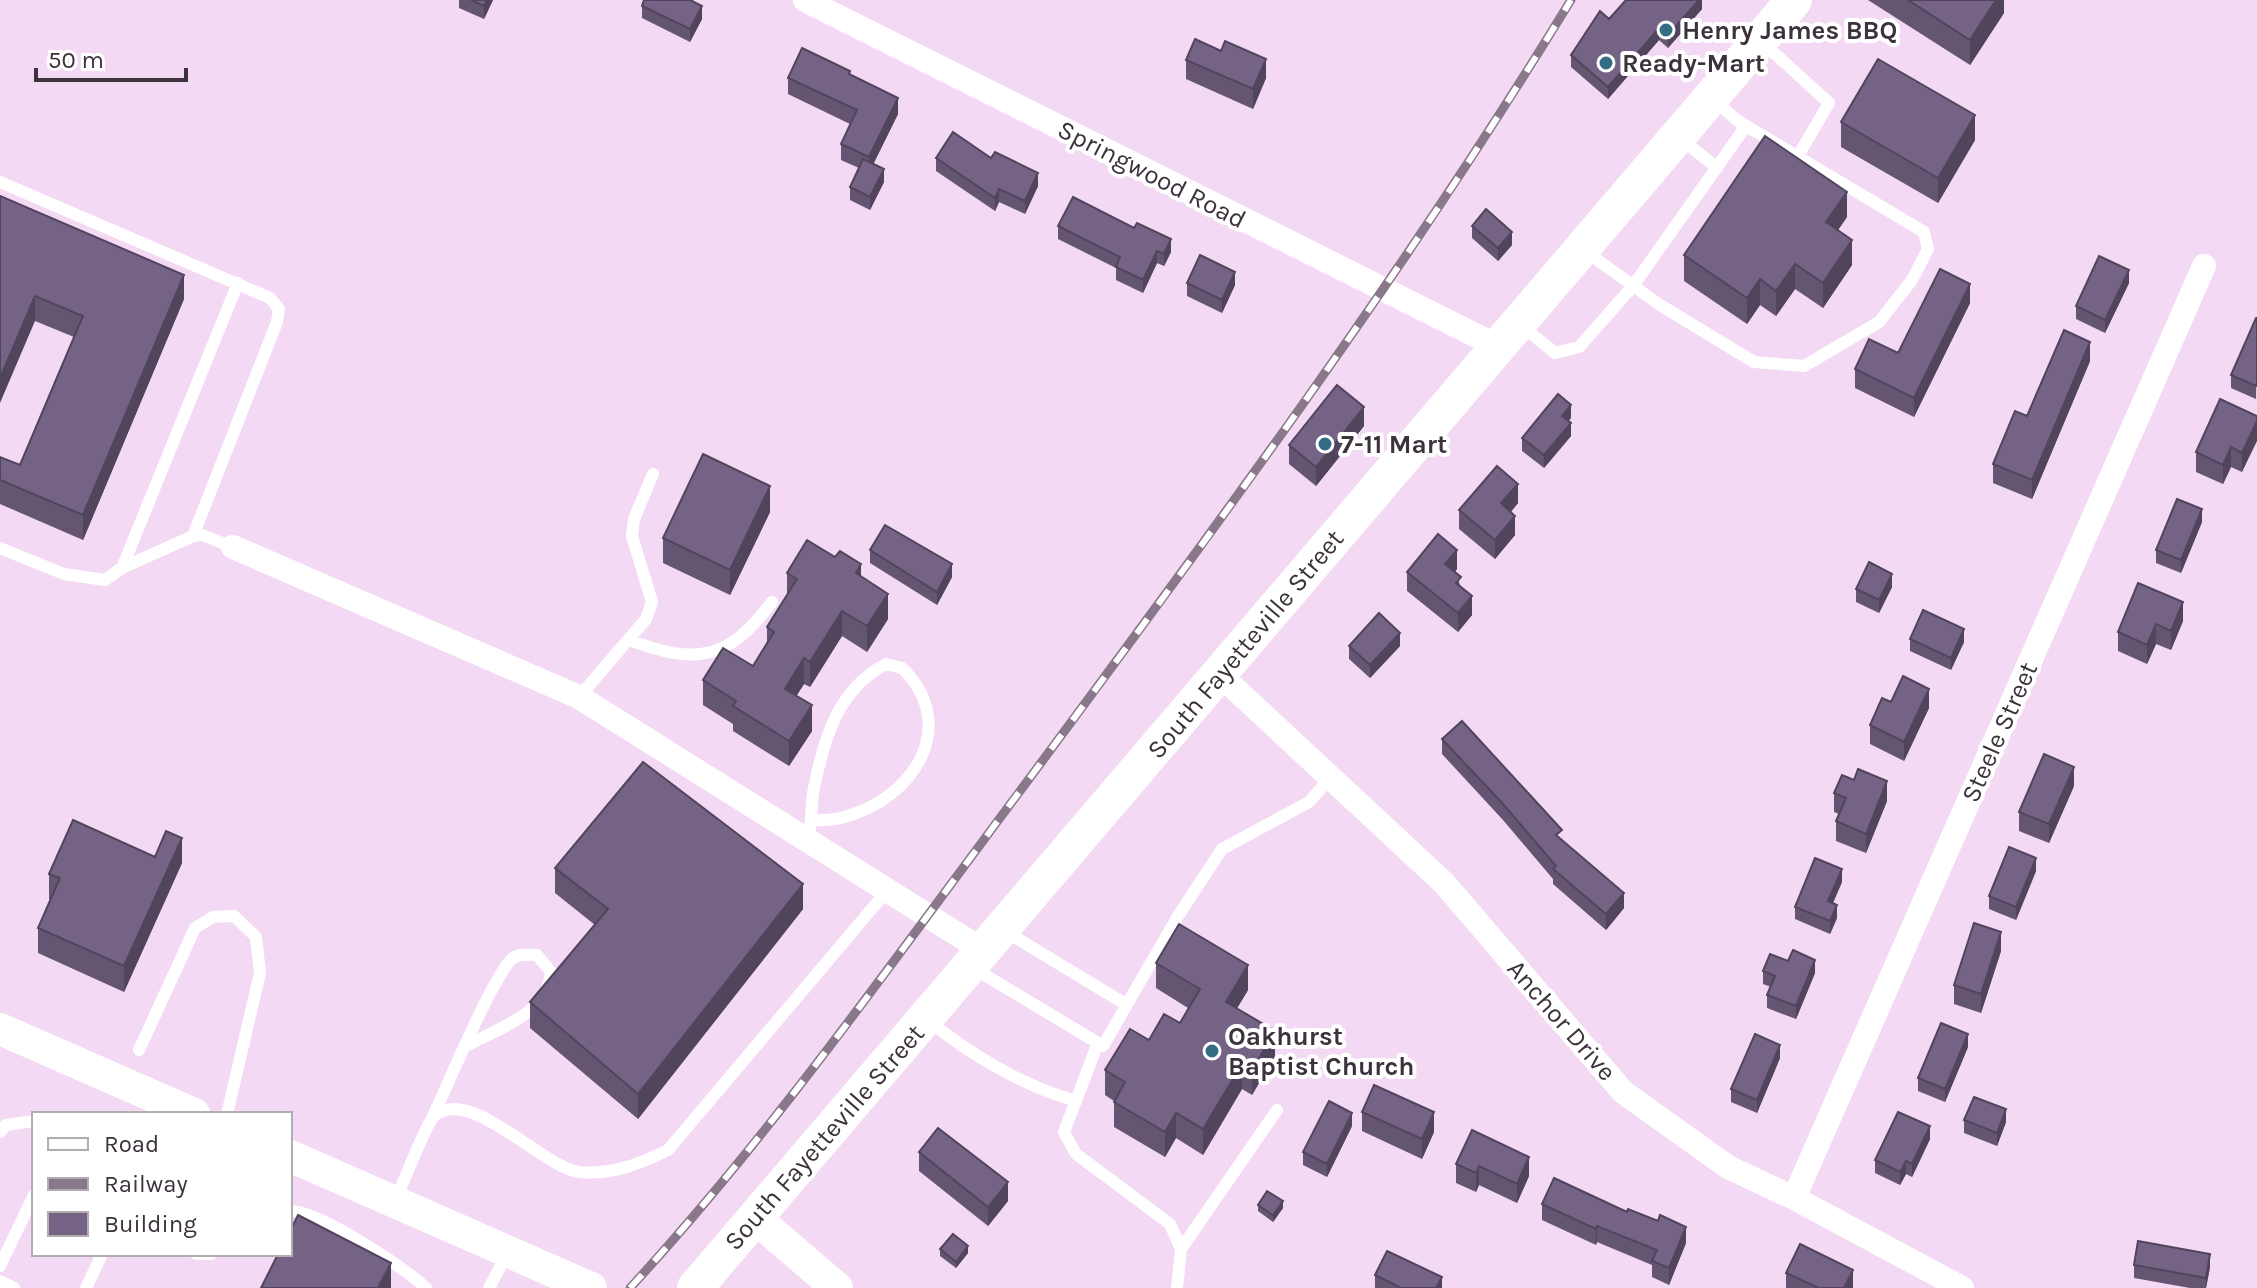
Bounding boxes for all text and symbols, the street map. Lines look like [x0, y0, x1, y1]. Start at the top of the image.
place label: Henry James BBQ [1682, 15, 1897, 46]
marker: Henry James BBQ [1657, 21, 1675, 39]
scale bar [36, 32, 186, 82]
text: 50 m [48, 46, 104, 74]
place label: Ready-Mart [1622, 48, 1765, 79]
marker: Ready-Mart [1597, 54, 1615, 72]
street label: Springwood Road [1052, 114, 1251, 235]
place label: 7-11 Mart [1341, 429, 1447, 460]
marker: 7-11 Mart [1316, 435, 1334, 453]
street label: South Fayetteville Street [1141, 523, 1350, 765]
street label: Steele Street [1955, 657, 2044, 807]
street label: Anchor Drive [1501, 953, 1623, 1087]
street label: South Fayetteville Street [718, 1018, 931, 1257]
place label: Oakhurst Baptist Church [1228, 1021, 1414, 1082]
marker: Oakhurst Baptist Church [1203, 1042, 1221, 1060]
legend [32, 1112, 292, 1256]
text: Road [104, 1130, 159, 1158]
text: Railway [104, 1170, 188, 1198]
text: Building [104, 1210, 197, 1238]

